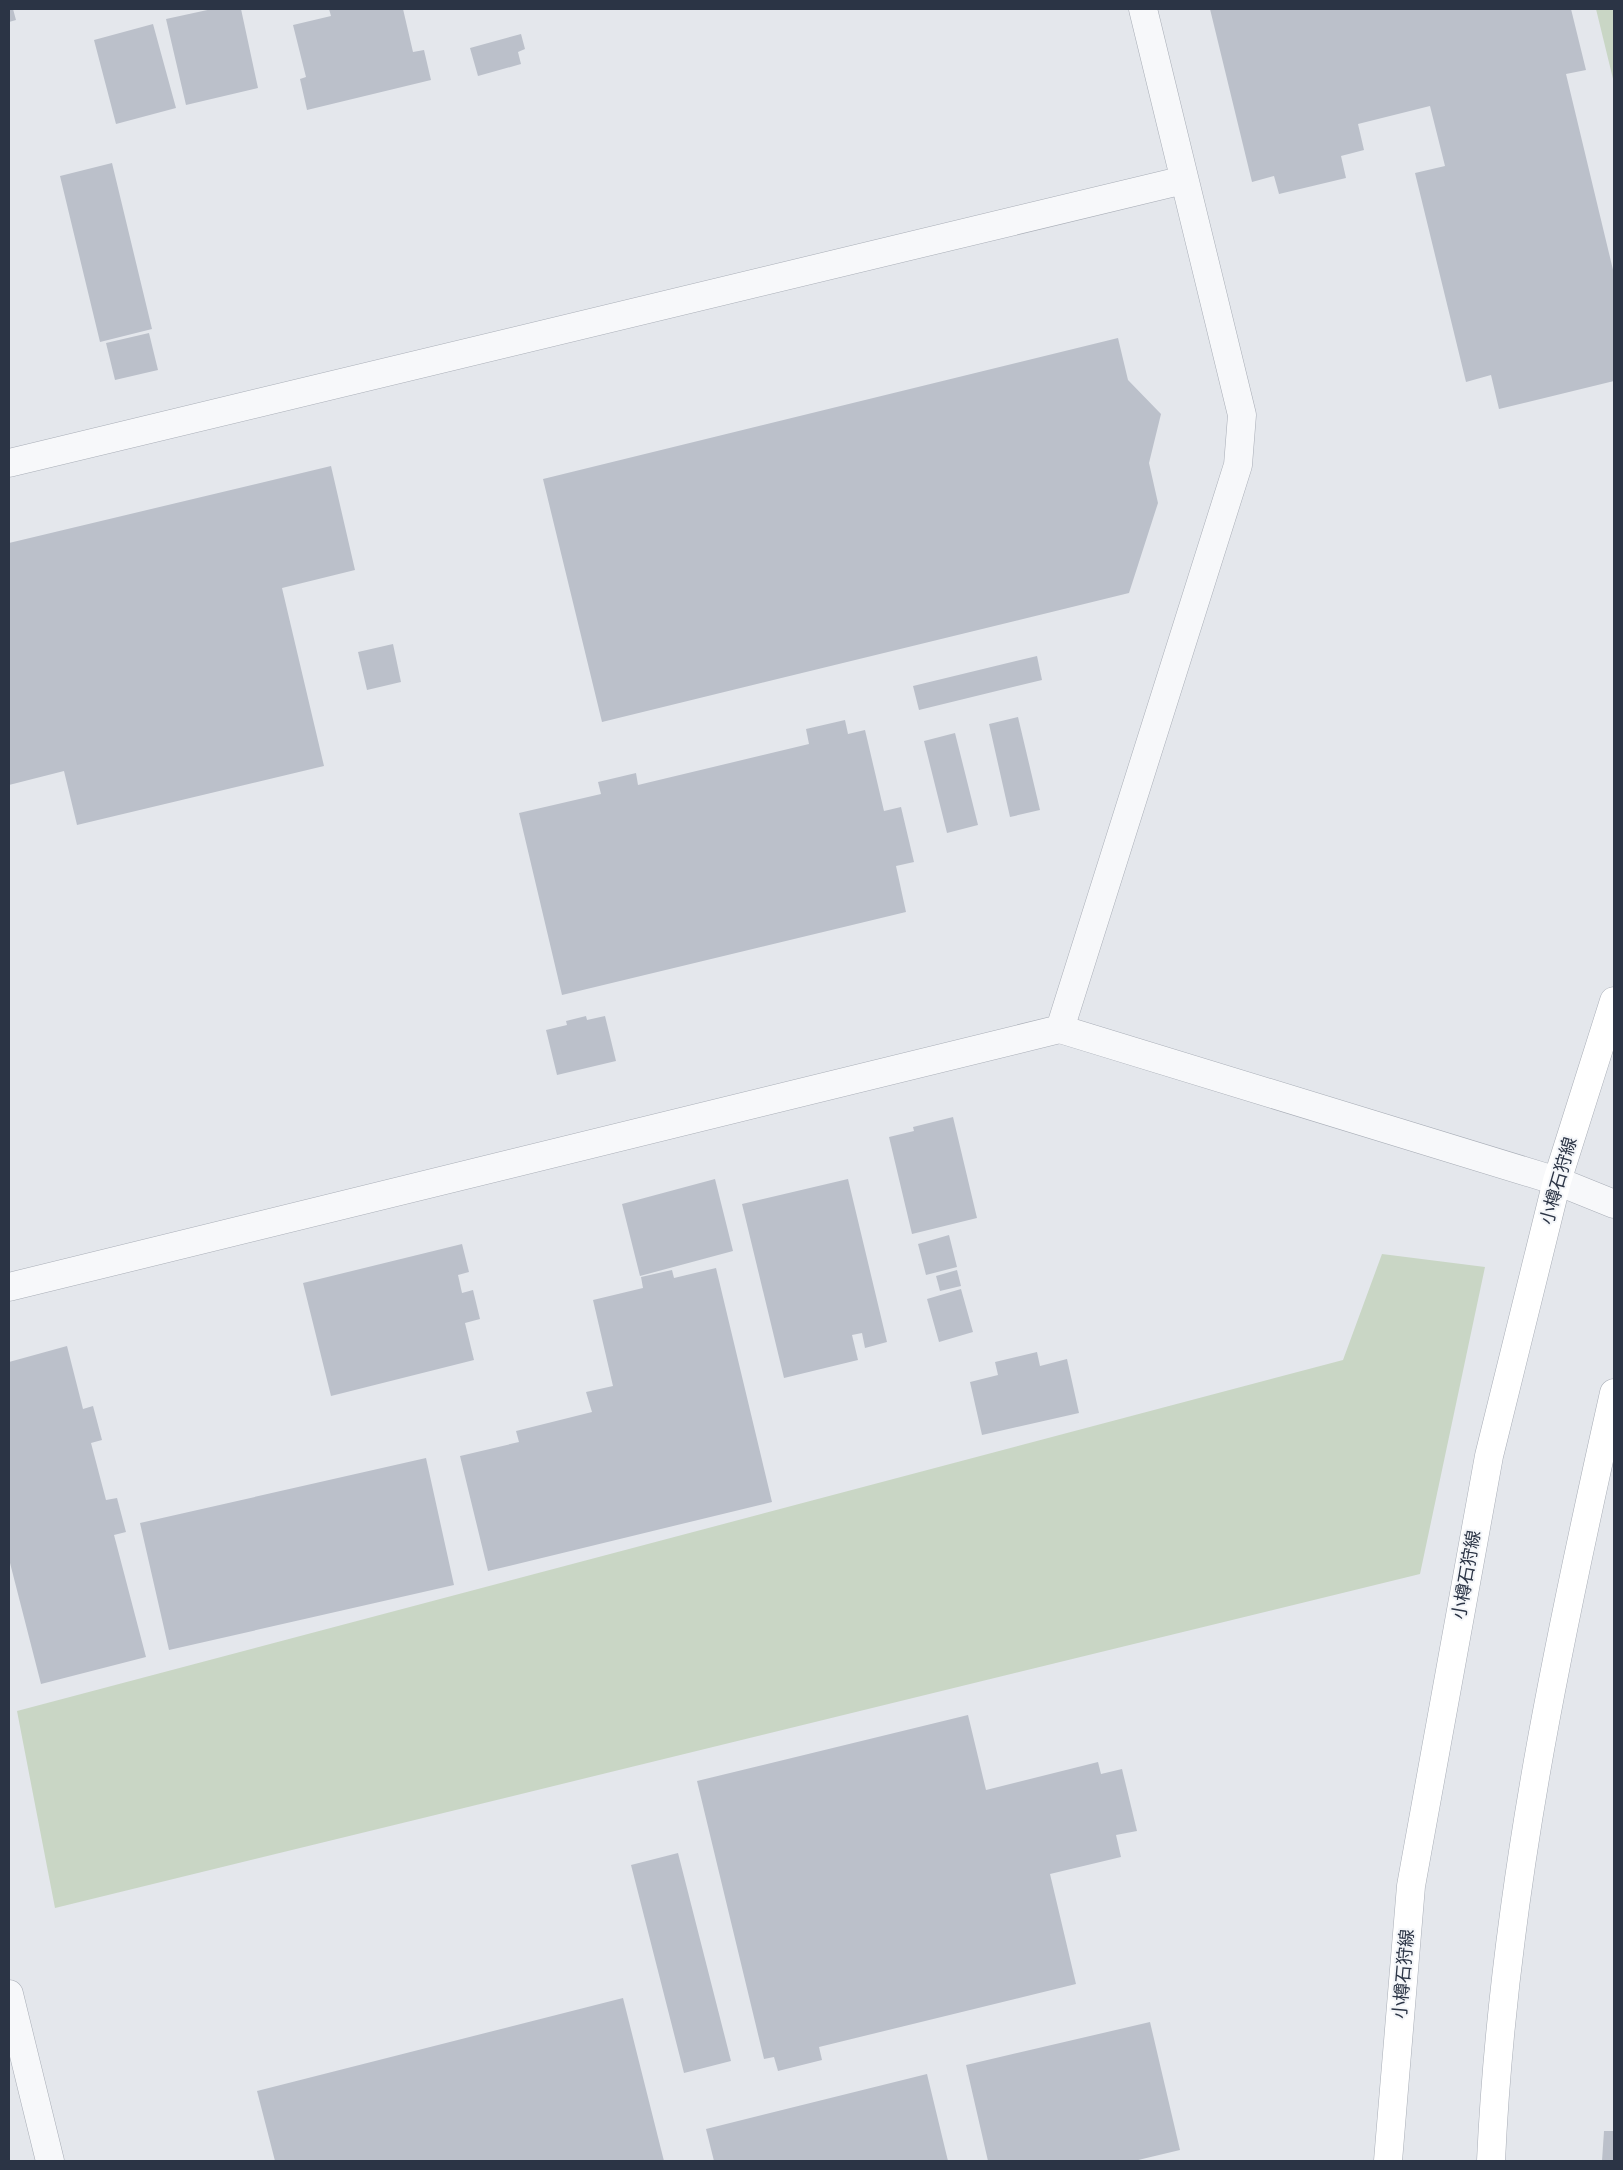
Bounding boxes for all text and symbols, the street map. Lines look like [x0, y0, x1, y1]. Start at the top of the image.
street label: 小樽石狩線 [1537, 1135, 1581, 1227]
street label: 小樽石狩線 [1449, 1529, 1485, 1621]
street label: 小樽石狩線 [1390, 1928, 1418, 2020]

